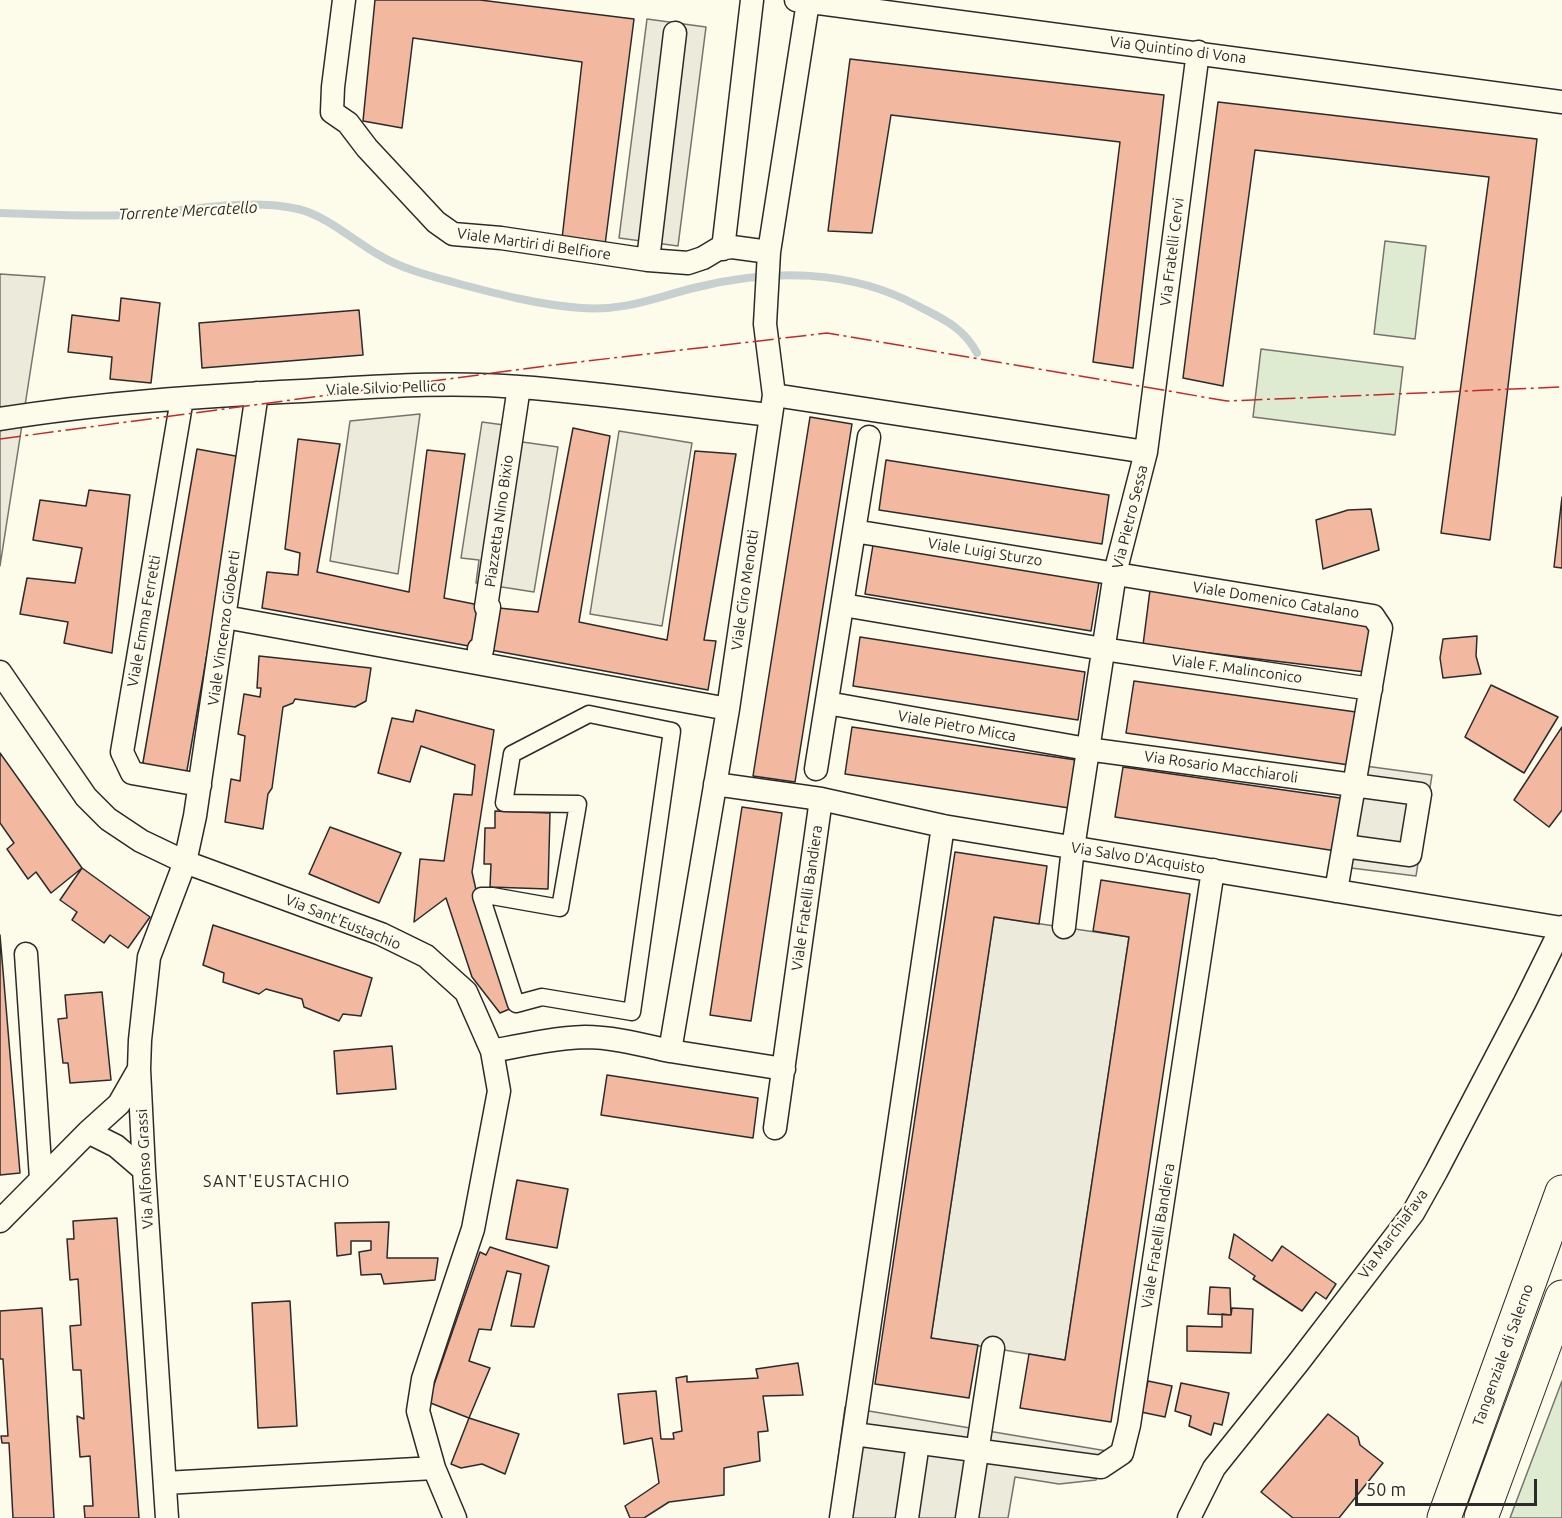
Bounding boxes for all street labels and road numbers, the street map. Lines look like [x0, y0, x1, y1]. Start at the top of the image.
street label: Via Quintino di Vona [1109, 33, 1247, 67]
street label: Via Fratelli Cervi [1156, 197, 1188, 307]
street label: Viale Martiri di Belfiore [456, 224, 612, 264]
street label: Viale Silvio Pellico [326, 377, 446, 399]
street label: Piazzetta Nino Bixio [481, 454, 517, 588]
street label: Via Pietro Sessa [1108, 463, 1152, 571]
street label: Viale Ciro Menotti [728, 528, 762, 652]
street label: Viale Luigi Sturzo [926, 534, 1044, 570]
street label: Viale Vincenzo Gioberti [204, 549, 244, 707]
street label: Viale Emma Ferretti [124, 554, 164, 688]
street label: Viale Domenico Catalano [1191, 578, 1361, 622]
street label: Viale F. Malinconico [1171, 651, 1303, 687]
street label: Viale Pietro Micca [896, 707, 1018, 745]
street label: Via Rosario Macchiaroli [1143, 747, 1299, 787]
street label: Viale Fratelli Bandiera [788, 824, 826, 972]
street label: Via Salvo D'Acquisto [1070, 839, 1206, 877]
street label: Via Sant'Eustachio [282, 891, 404, 953]
street label: Via Alfonso Grassi [133, 1108, 157, 1230]
street label: Viale Fratelli Bandiera [1138, 1162, 1178, 1310]
street label: Via Marchiafava [1354, 1186, 1432, 1282]
street label: Tangenziale di Salerno [1469, 1281, 1537, 1429]

